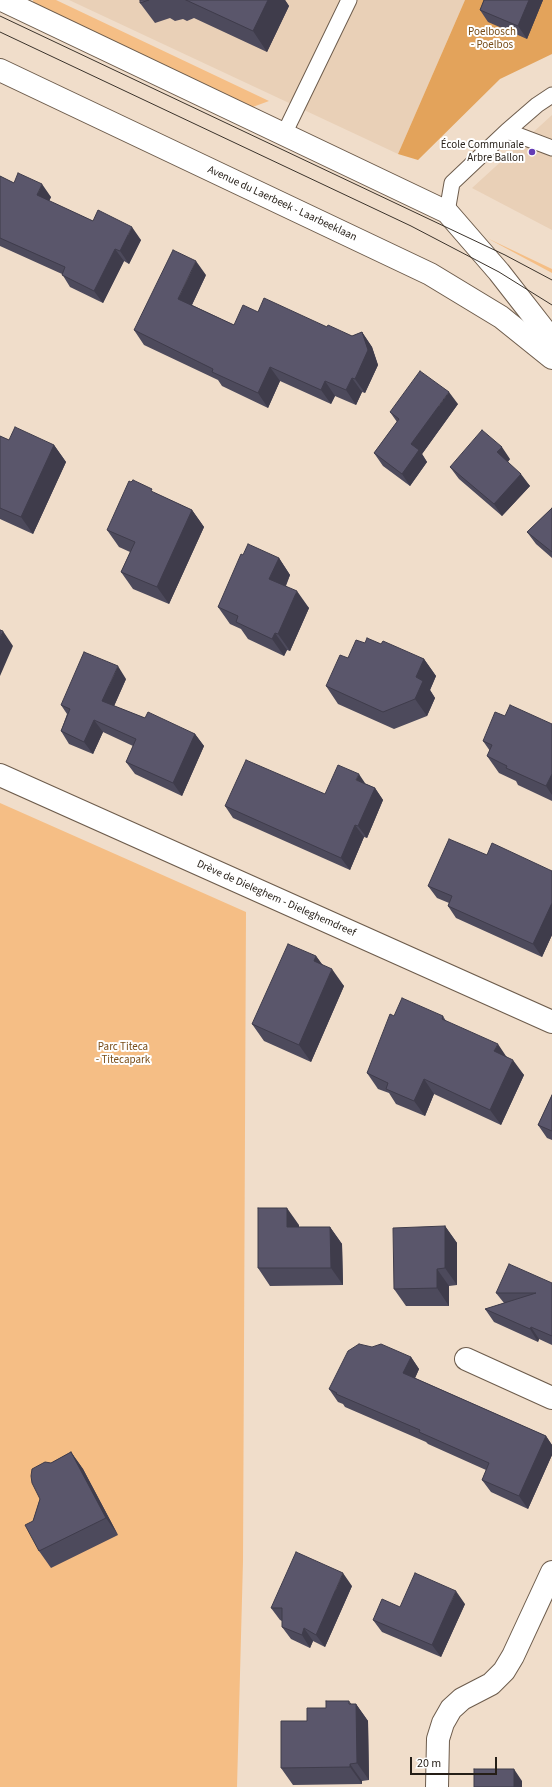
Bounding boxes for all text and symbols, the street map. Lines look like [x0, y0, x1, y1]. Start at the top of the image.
park label: Poelbosch - Poelbos [468, 26, 516, 52]
place label: École Communale Arbre Ballon [441, 139, 524, 165]
marker: École Communale Arbre Ballon [527, 147, 537, 157]
street label: Avenue du Laerbeek - Laarbeeklaan [205, 163, 359, 245]
street label: Drève de Dieleghem - Dieleghemdreef [194, 858, 358, 940]
park label: Parc Titeca - Titecapark [96, 1041, 150, 1067]
scale bar [412, 1749, 499, 1775]
text: 20 m [417, 1755, 441, 1772]

